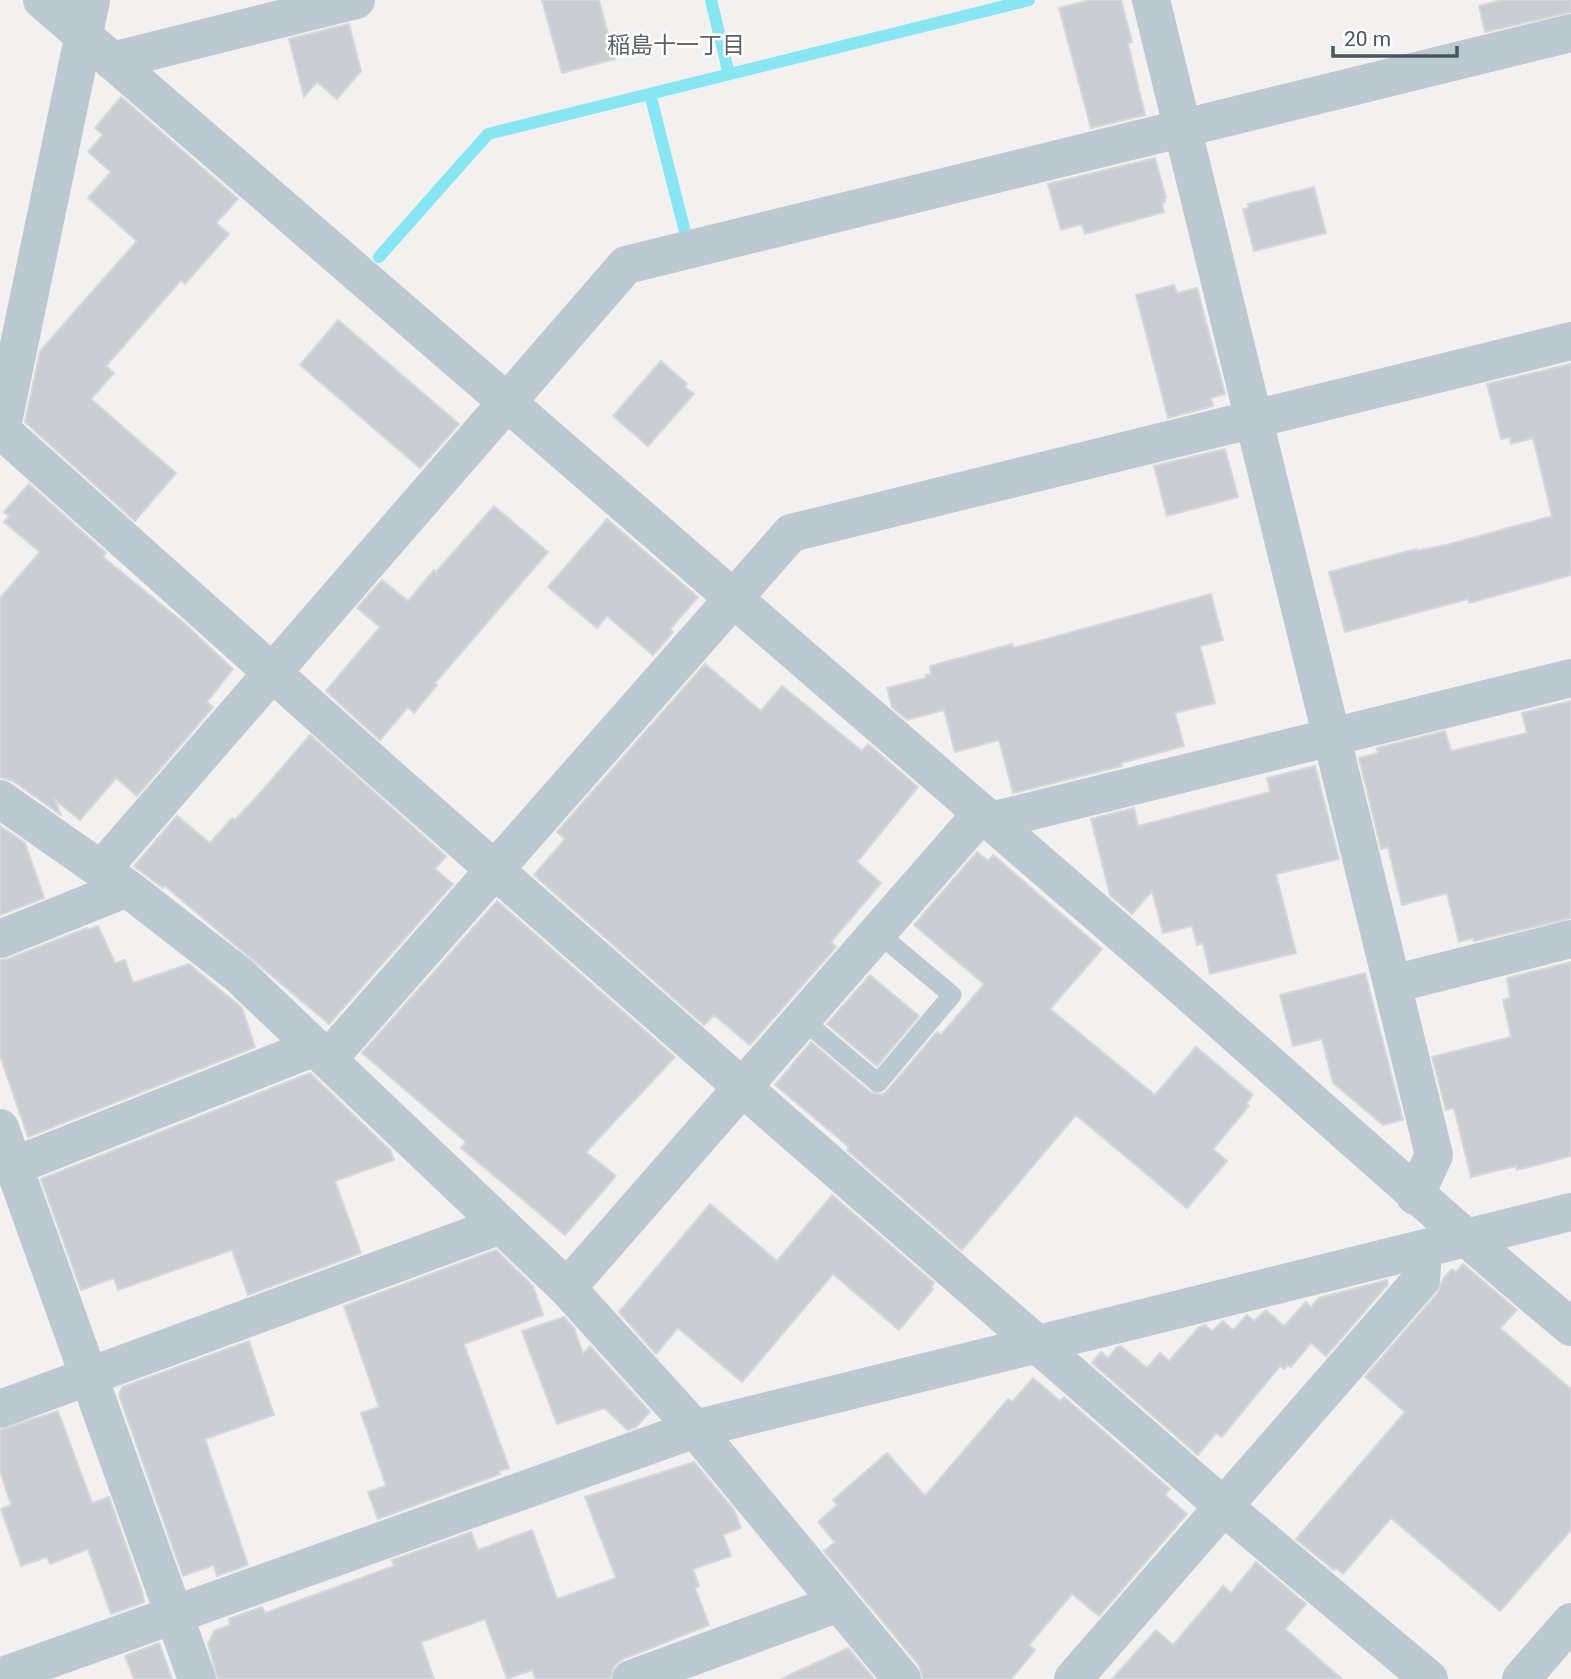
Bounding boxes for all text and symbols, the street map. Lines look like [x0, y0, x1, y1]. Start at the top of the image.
scale bar [1333, 14, 1457, 58]
text: 20 m [1344, 27, 1391, 51]
district label: 稲島十一丁目 [607, 32, 745, 59]

